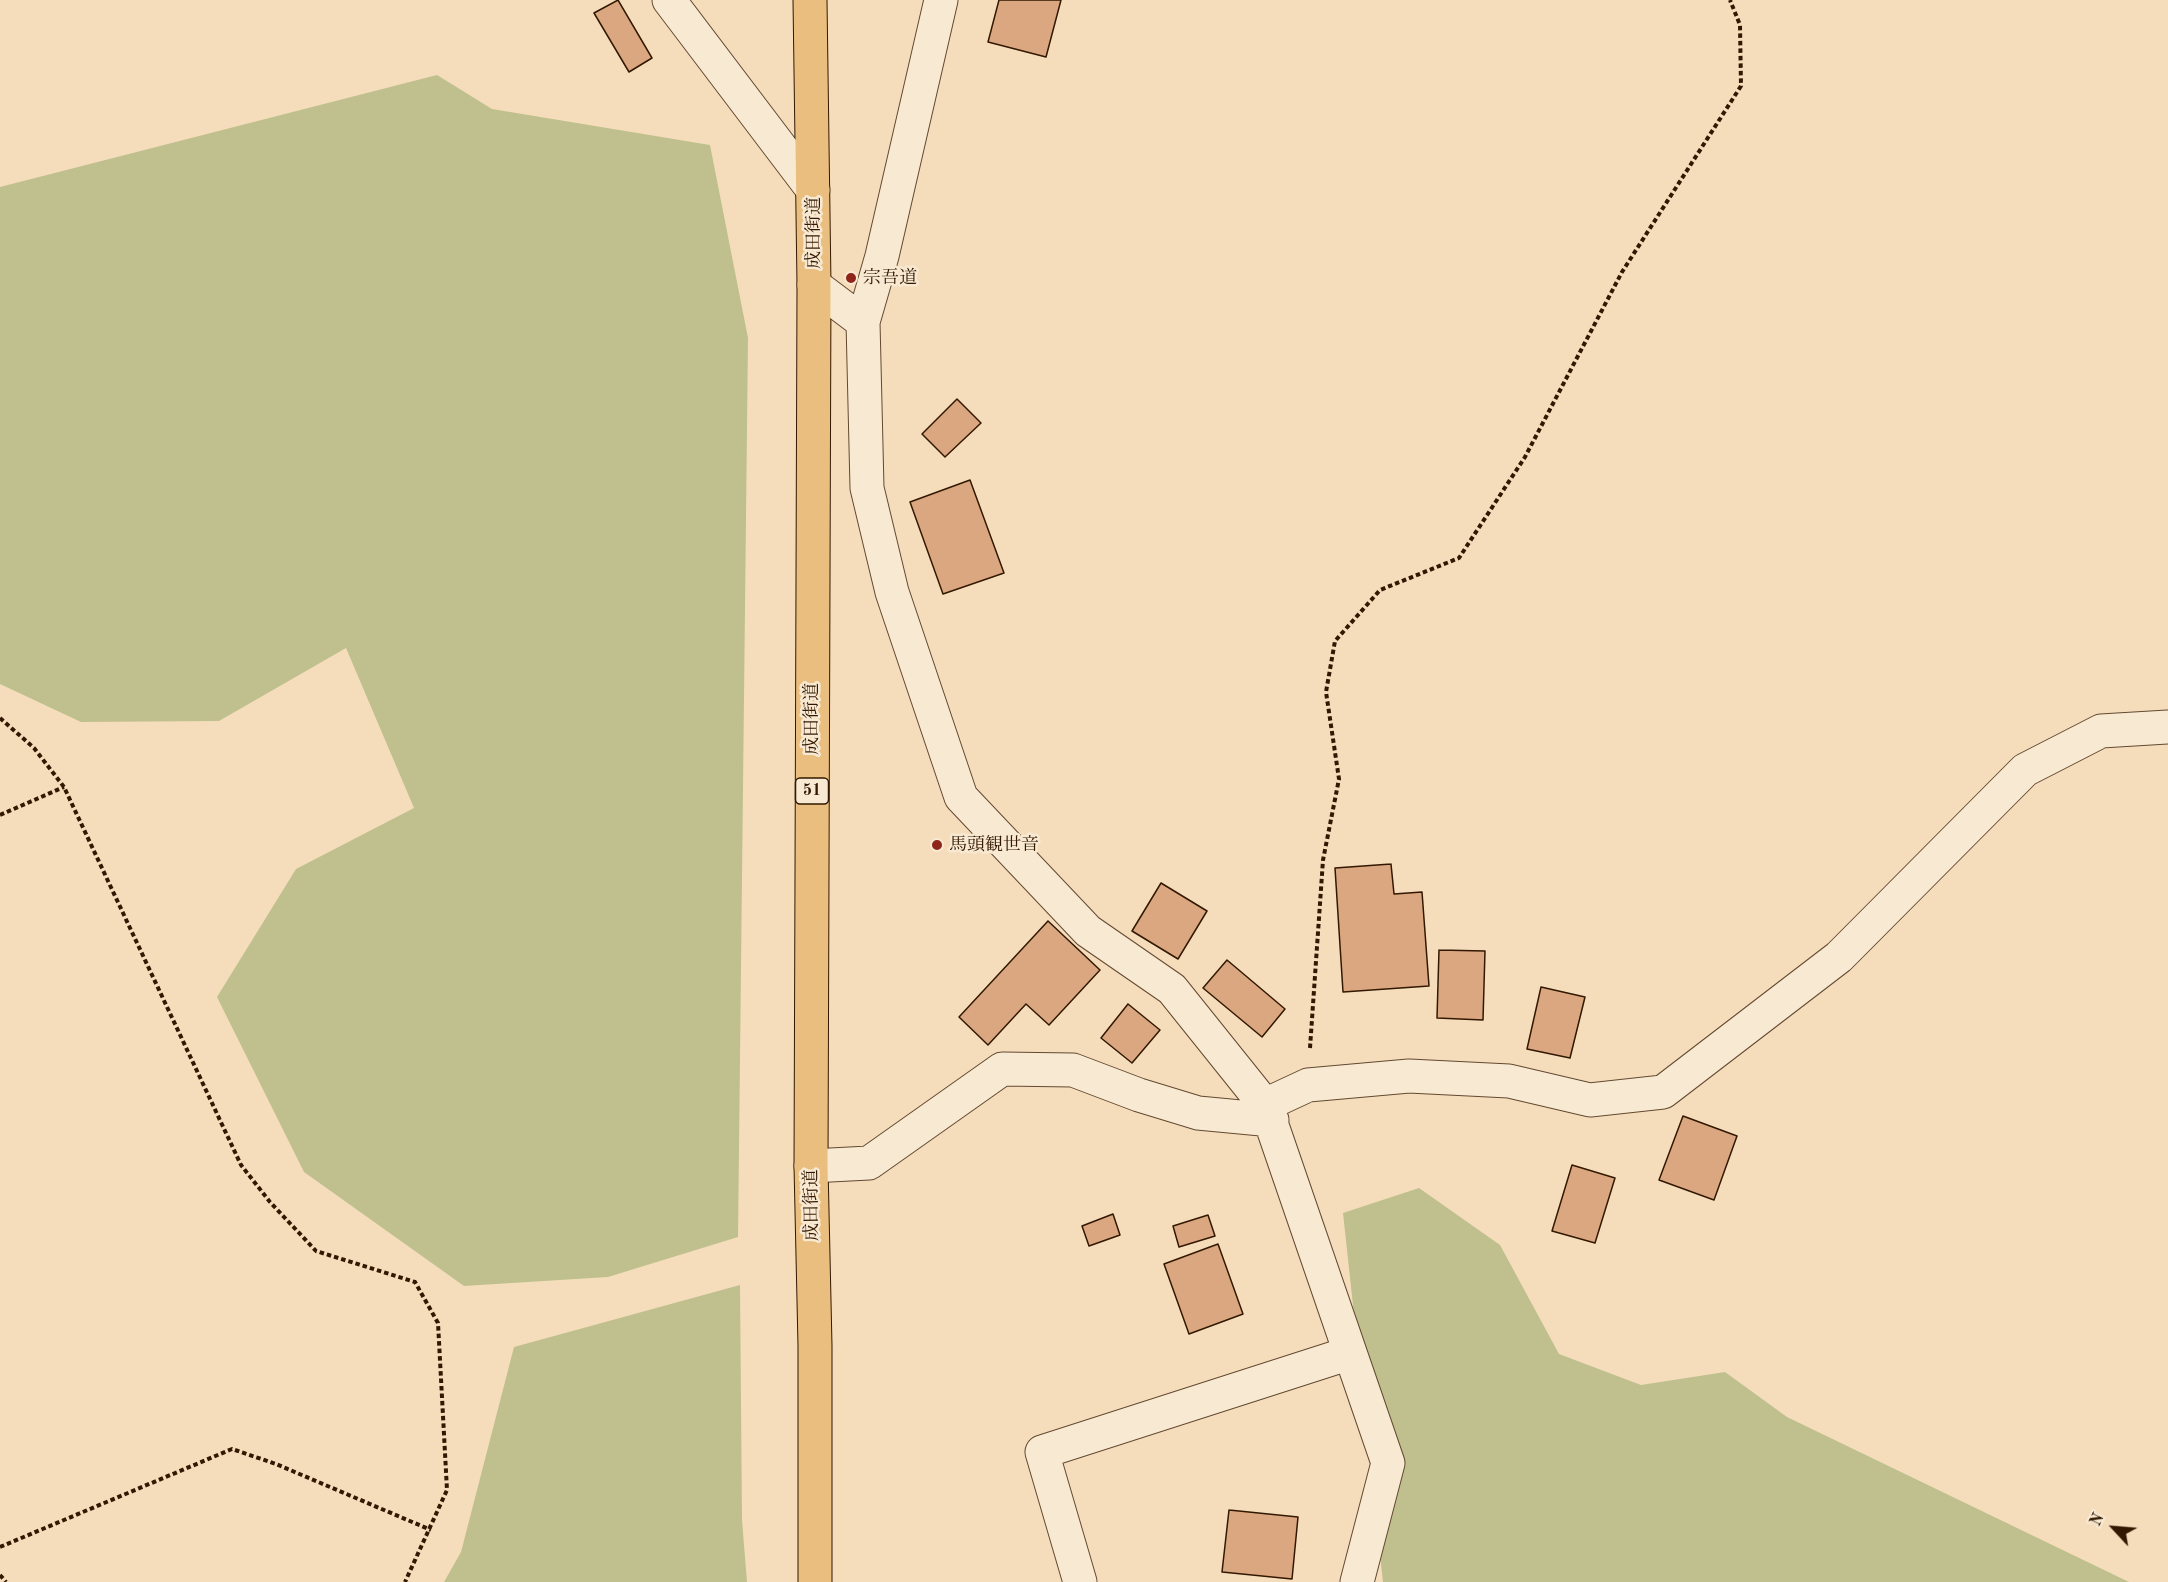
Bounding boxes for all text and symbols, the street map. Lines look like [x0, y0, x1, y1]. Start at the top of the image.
street label: 成田街道 [803, 197, 825, 269]
place label: 宗吾道 [863, 267, 917, 289]
marker: 宗吾道 [844, 271, 858, 285]
street label: 成田街道 [801, 683, 823, 755]
road number: 51 [796, 778, 828, 804]
place label: 馬頭観世音 [949, 834, 1039, 856]
marker: 馬頭観世音 [930, 838, 944, 852]
street label: 成田街道 [801, 1169, 823, 1241]
north arrow [2084, 1498, 2144, 1558]
text: N [2088, 1511, 2108, 1529]

